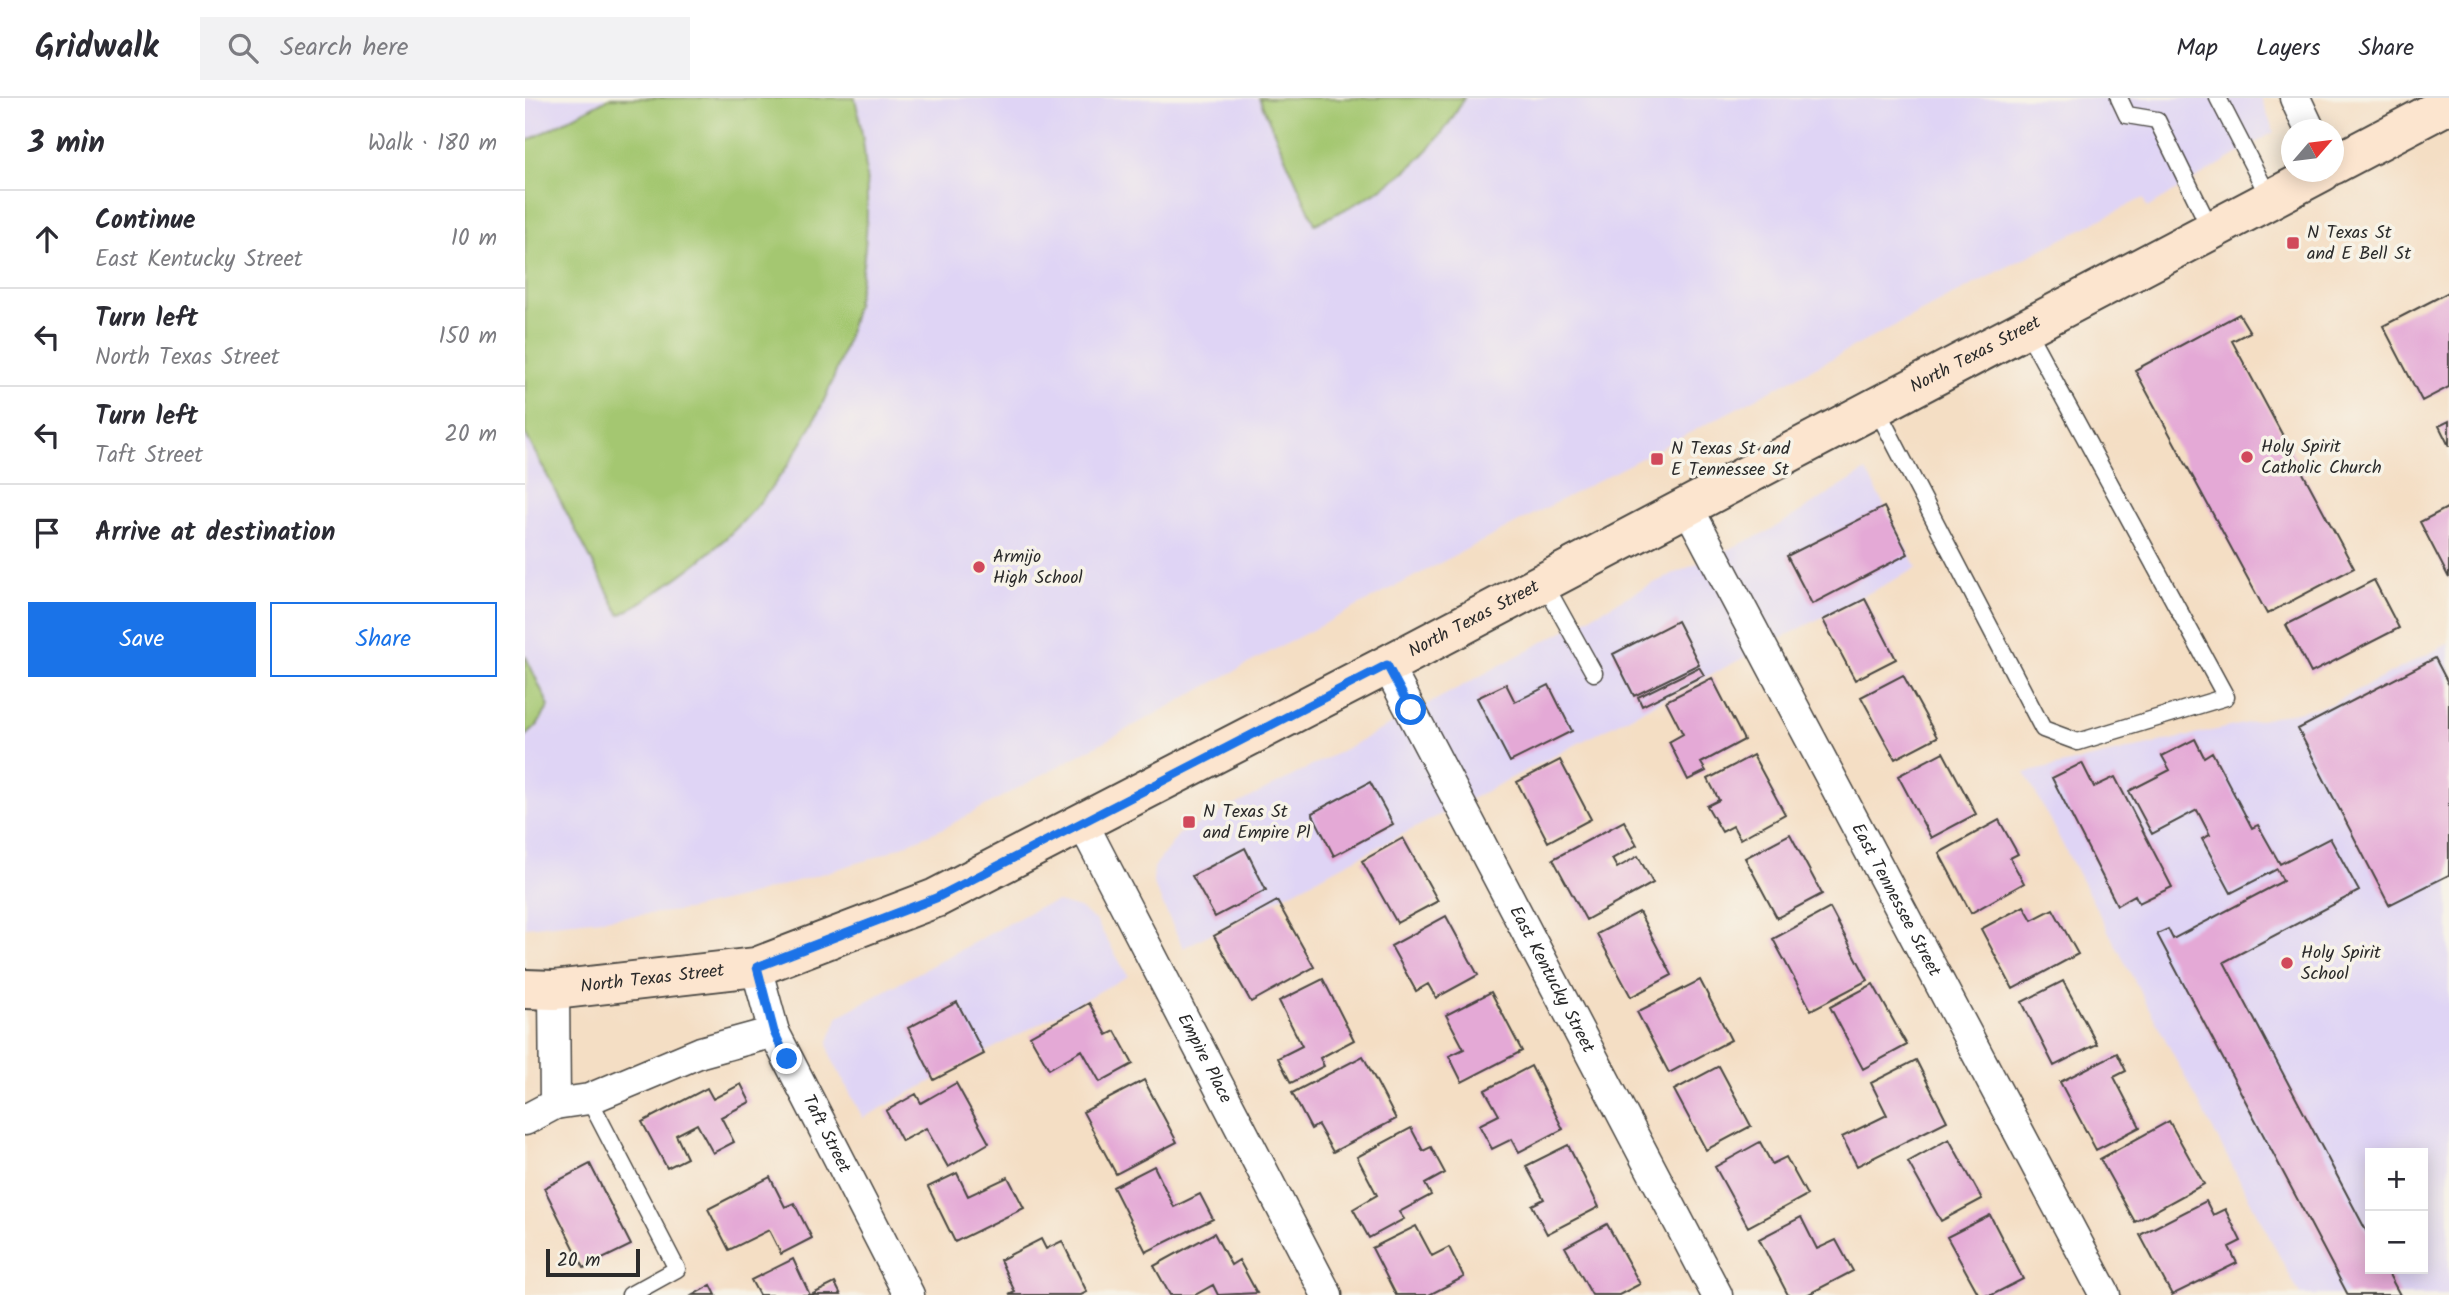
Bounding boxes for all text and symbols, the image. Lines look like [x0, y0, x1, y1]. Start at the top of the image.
search box [200, 17, 690, 80]
text: Gridwalk [35, 22, 158, 75]
text: Search here [280, 27, 409, 69]
icon: search [224, 29, 262, 67]
text: Map [2176, 29, 2218, 68]
text: Layers [2256, 29, 2320, 68]
text: Share [2358, 29, 2414, 68]
north arrow [2281, 119, 2344, 182]
text: 3 min [28, 120, 105, 168]
text: Walk · 180 m [368, 126, 497, 162]
text: Continue [95, 200, 196, 242]
place label: N Texas St and E Bell St [2307, 219, 2412, 269]
icon: ahead [28, 220, 66, 258]
text: 10 m [451, 221, 497, 257]
marker: N Texas St and E Bell St [2285, 235, 2301, 251]
text: East Kentucky Street [95, 242, 303, 278]
text: Turn left [95, 298, 198, 340]
street label: North Texas Street [1905, 308, 2047, 401]
icon: left [28, 318, 66, 356]
text: 150 m [438, 319, 497, 355]
text: North Texas Street [95, 340, 280, 376]
text: Turn left [95, 396, 198, 438]
icon: left [28, 416, 66, 454]
text: 20 m [445, 417, 497, 453]
place label: Holy Spirit Catholic Church [2261, 433, 2382, 483]
place label: N Texas St and E Tennessee St [1671, 435, 1791, 485]
text: Taft Street [95, 438, 203, 474]
marker: Holy Spirit Catholic Church [2239, 449, 2255, 465]
marker: N Texas St and E Tennessee St [1649, 451, 1665, 467]
text: Arrive at destination [95, 512, 335, 554]
icon: arrive [28, 514, 66, 552]
place label: Armijo High School [993, 543, 1083, 593]
marker: Armijo High School [971, 559, 987, 575]
street label: North Texas Street [1403, 572, 1546, 666]
button: Save [28, 602, 256, 677]
button: Share [270, 602, 497, 677]
route start [1395, 694, 1426, 725]
place label: N Texas St and Empire Pl [1203, 798, 1311, 848]
marker: N Texas St and Empire Pl [1181, 814, 1197, 830]
street label: East Tennessee Street [1843, 818, 1949, 983]
street label: East Kentucky Street [1501, 901, 1603, 1059]
place label: Holy Spirit School [2301, 939, 2382, 989]
marker: Holy Spirit School [2279, 955, 2295, 971]
street label: North Texas Street [579, 956, 727, 1001]
street label: Empire Place [1169, 1008, 1240, 1109]
route end [771, 1043, 802, 1074]
street label: Taft Street [794, 1090, 859, 1179]
map controls [2365, 1148, 2428, 1274]
button: + [2365, 1148, 2428, 1211]
button: − [2365, 1211, 2428, 1274]
scale bar [546, 1246, 641, 1278]
text: 20 m [557, 1246, 600, 1276]

